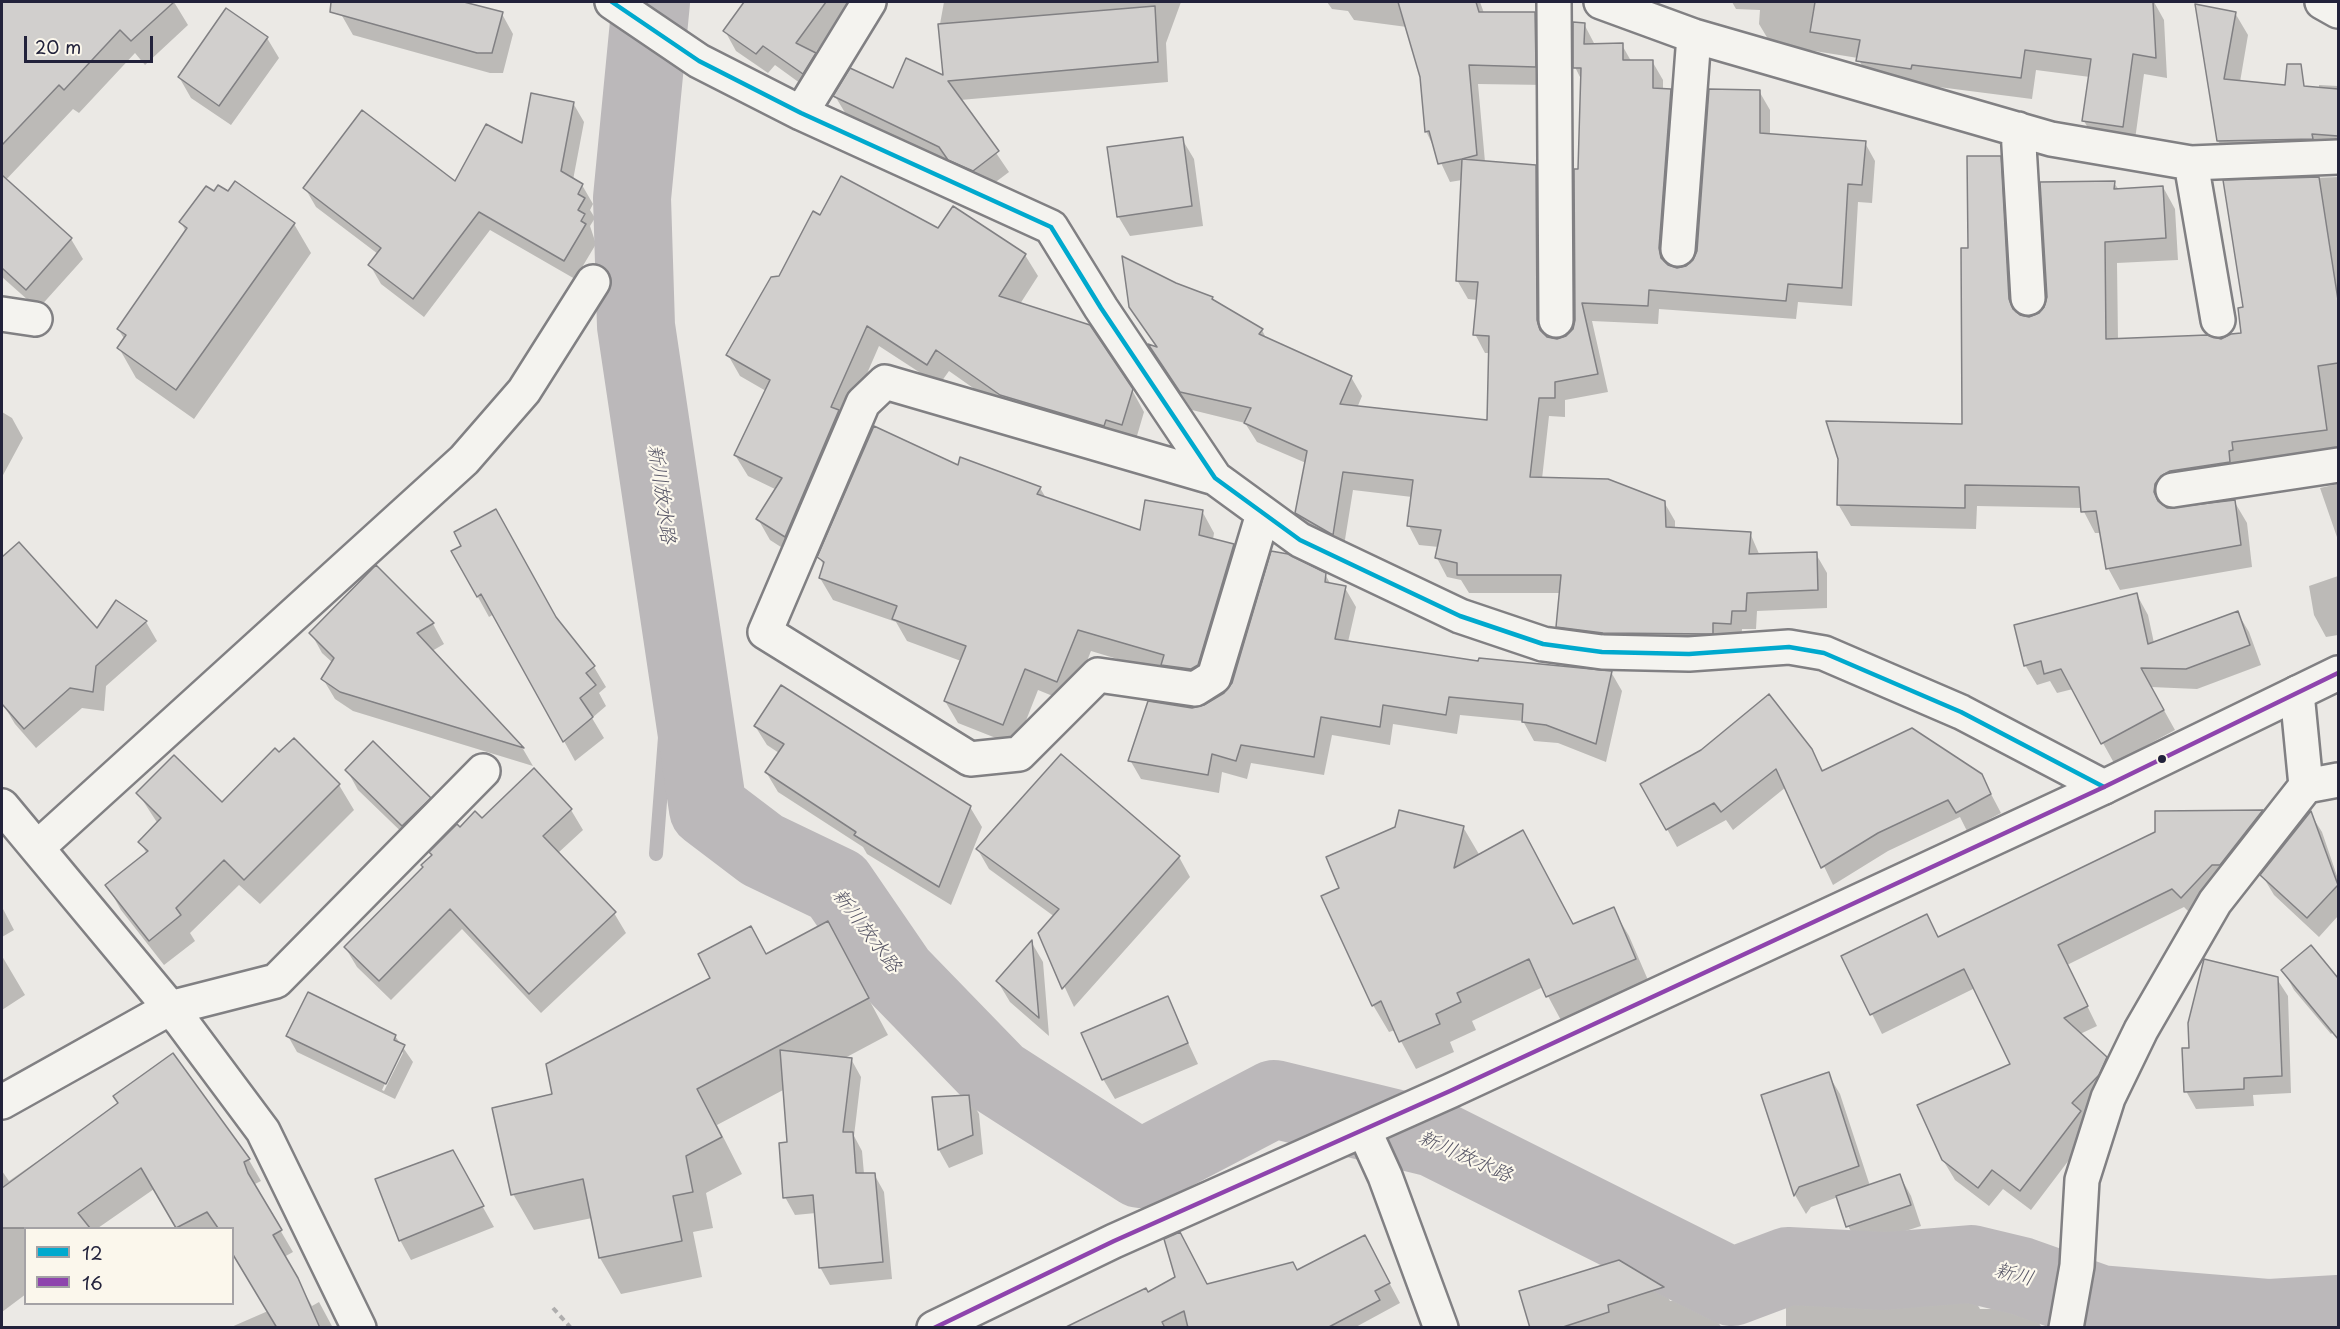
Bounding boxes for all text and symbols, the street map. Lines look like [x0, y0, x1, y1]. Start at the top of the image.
scale bar [27, 24, 156, 62]
text: 20 m [35, 33, 81, 60]
water label: 新川放水路 [642, 443, 680, 545]
unlabelled marker [2156, 753, 2168, 765]
water label: 新川放水路 [826, 884, 906, 978]
water label: 新川放水路 [1414, 1126, 1516, 1188]
legend [24, 1227, 234, 1305]
text: 12 [82, 1239, 103, 1266]
water label: 新川 [1992, 1258, 2036, 1292]
text: 16 [82, 1269, 103, 1296]

